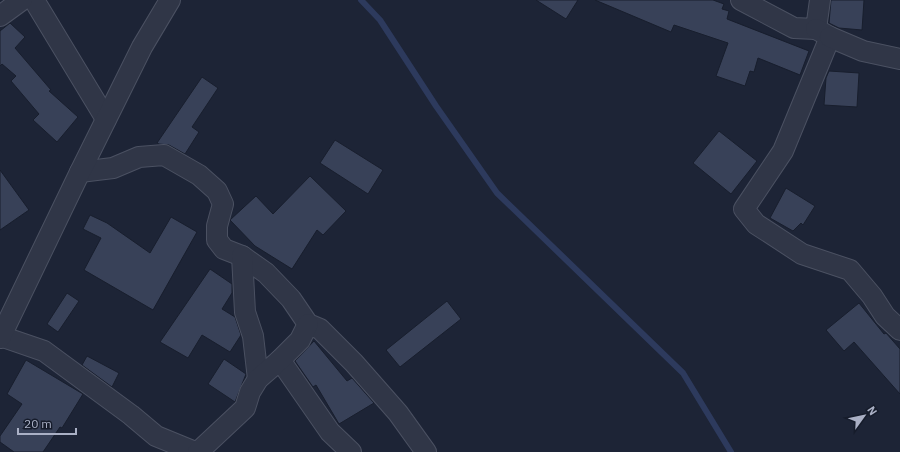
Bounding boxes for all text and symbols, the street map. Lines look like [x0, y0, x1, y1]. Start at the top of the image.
north arrow [844, 396, 884, 436]
text: N [864, 403, 880, 418]
scale bar [18, 410, 76, 436]
text: 20 m [24, 416, 52, 431]

